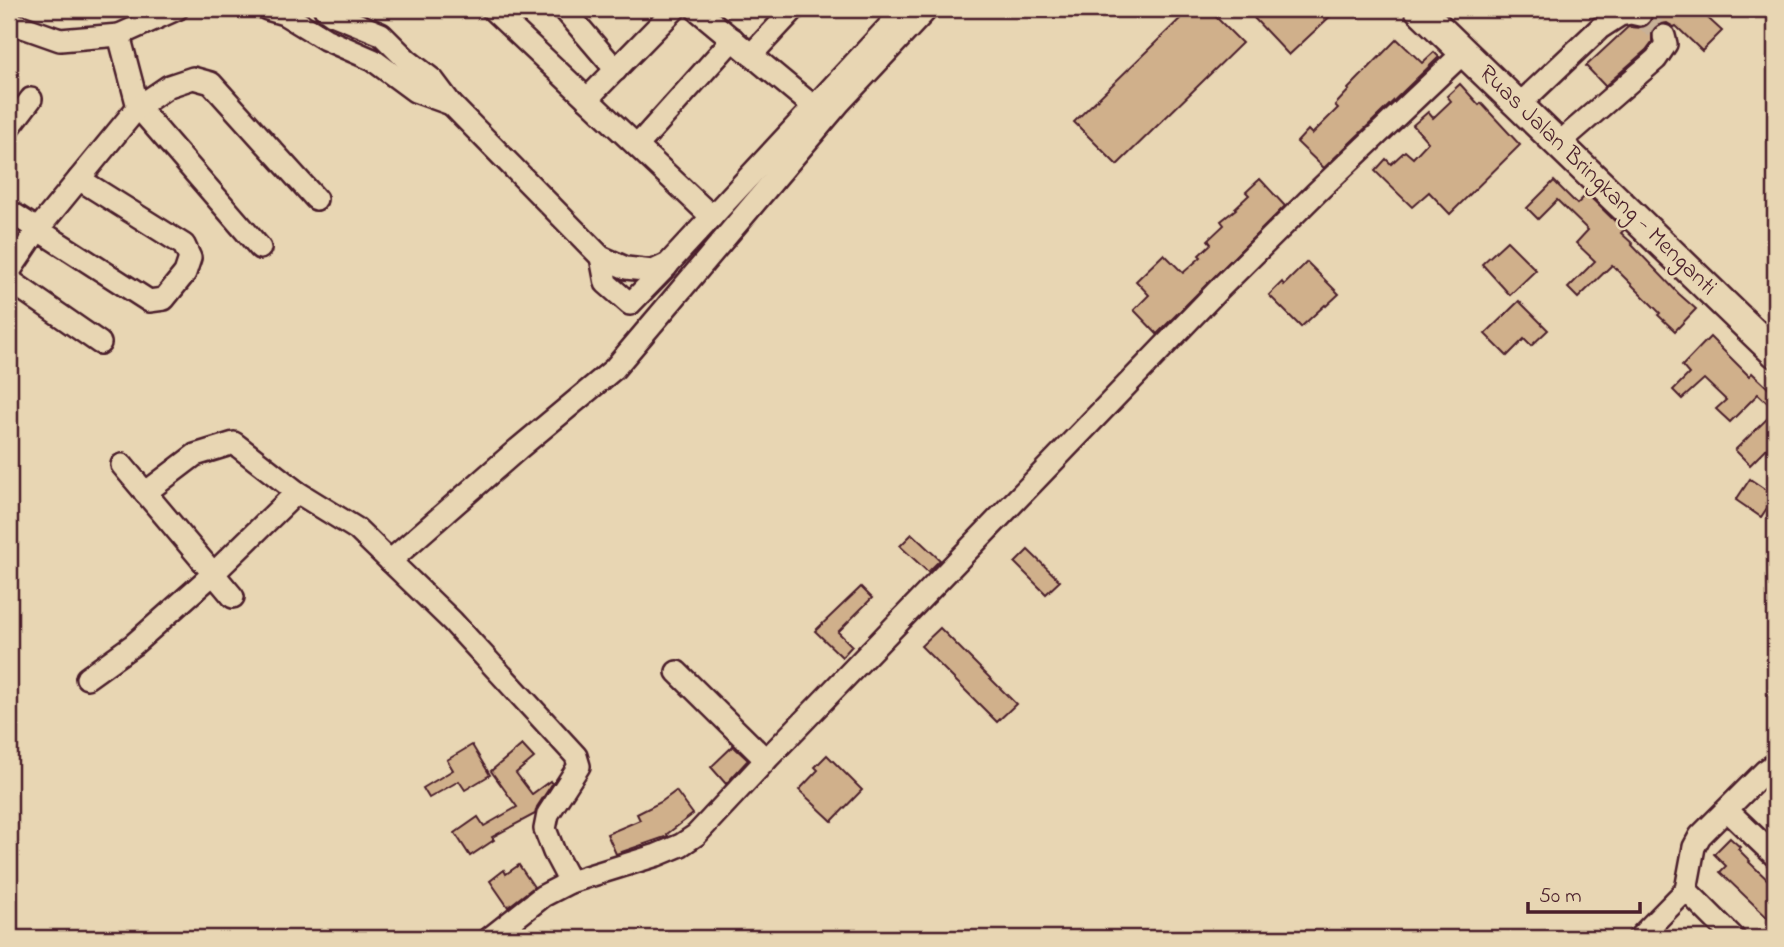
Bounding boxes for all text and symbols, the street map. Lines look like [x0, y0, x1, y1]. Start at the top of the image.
street label: Ruas Jalan Bringkang - Menganti [1470, 57, 1724, 305]
scale bar [1528, 870, 1640, 914]
text: 50 m [1539, 882, 1582, 912]

